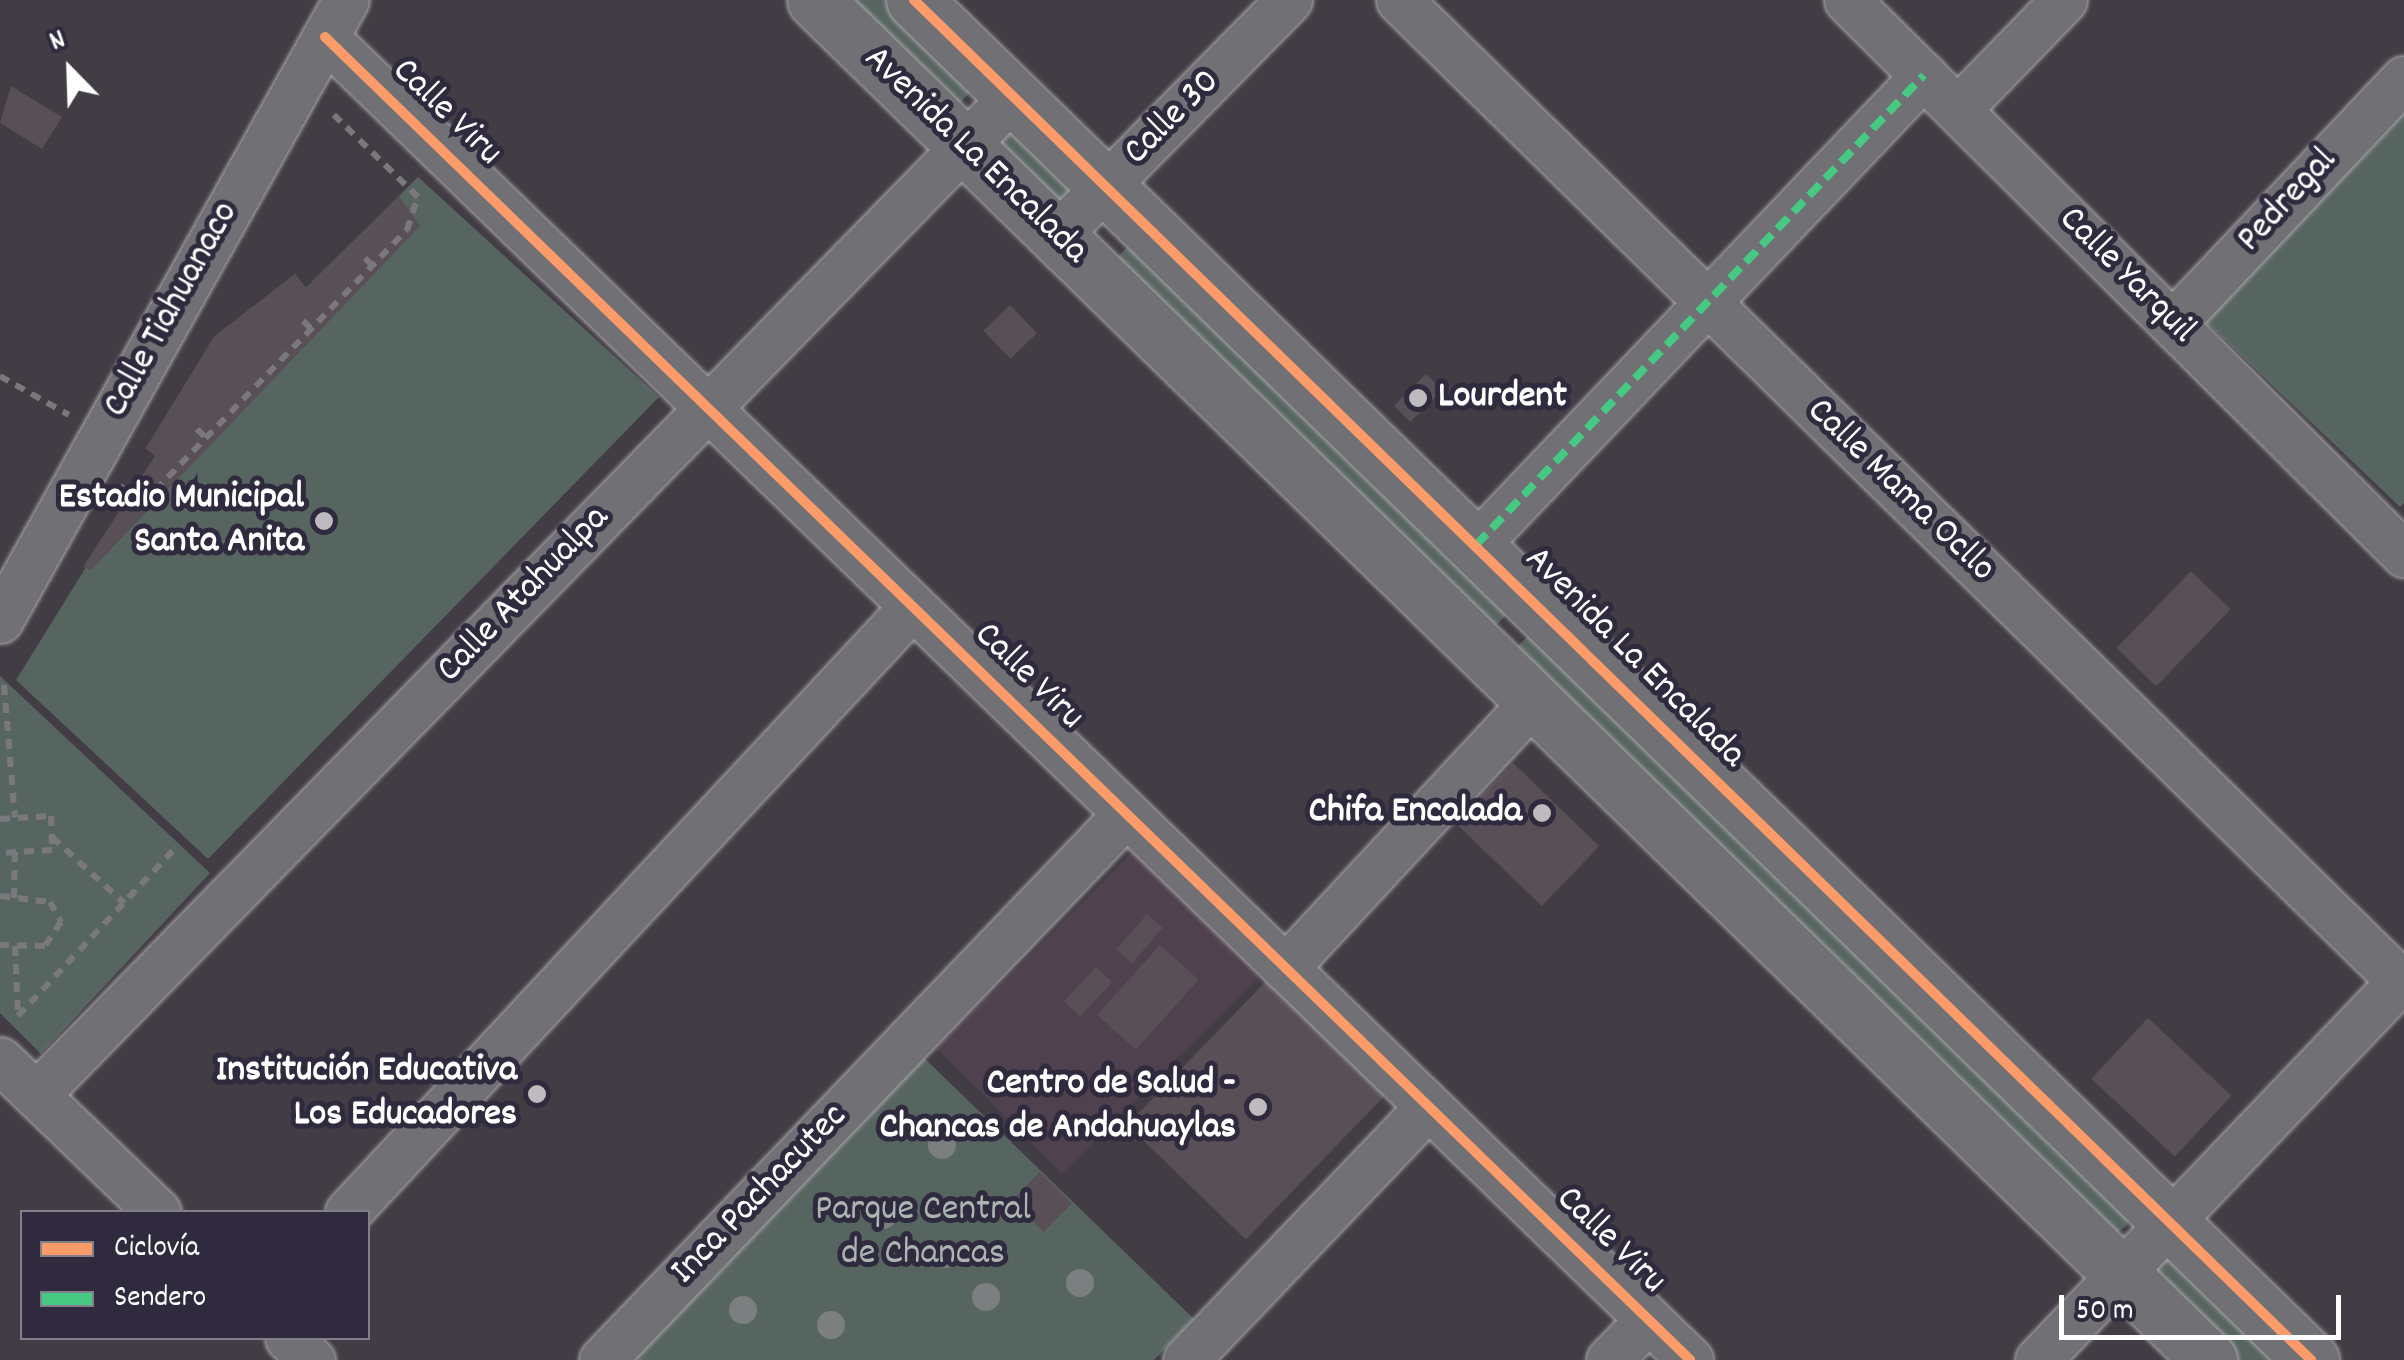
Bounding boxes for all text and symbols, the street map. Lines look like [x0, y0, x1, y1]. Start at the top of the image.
north arrow [20, 20, 120, 120]
text: N [44, 21, 72, 63]
street label: Avenida La Encalada [853, 37, 1097, 275]
street label: Calle Viru [381, 49, 511, 177]
street label: Calle 30 [1115, 60, 1231, 176]
street label: Pedregal [2228, 139, 2348, 263]
street label: Calle Tiahuanaco [94, 194, 250, 426]
street label: Calle Yarquil [2048, 198, 2204, 354]
place label: Lourdent [1438, 375, 1567, 421]
marker: Lourdent [1407, 387, 1429, 409]
street label: Calle Mama Ocllo [1796, 390, 2004, 592]
place label: Estadio Municipal Santa Anita [59, 476, 304, 566]
street label: Calle Atahualpa [428, 497, 620, 693]
marker: Estadio Municipal Santa Anita [313, 510, 335, 532]
street label: Avenida La Encalada [1514, 538, 1754, 778]
street label: Calle Viru [963, 613, 1093, 741]
place label: Chifa Encalada [1309, 790, 1522, 836]
marker: Chifa Encalada [1531, 802, 1553, 824]
place label: Institución Educativa Los Educadores [216, 1049, 517, 1138]
place label: Centro de Salud - Chancas de Andahuaylas [880, 1062, 1236, 1152]
marker: Institución Educativa Los Educadores [526, 1083, 548, 1105]
marker: Centro de Salud - Chancas de Andahuaylas [1245, 1094, 1271, 1120]
street label: Inca Pachacutec [662, 1095, 858, 1295]
street label: Calle Viru [1545, 1177, 1675, 1305]
park label: Parque Central de Chancas [815, 1188, 1031, 1278]
legend [20, 1210, 370, 1340]
text: Ciclovía [114, 1228, 199, 1271]
scale bar [2064, 1275, 2346, 1337]
text: Sendero [114, 1278, 206, 1321]
text: 50 m [2076, 1291, 2134, 1334]

